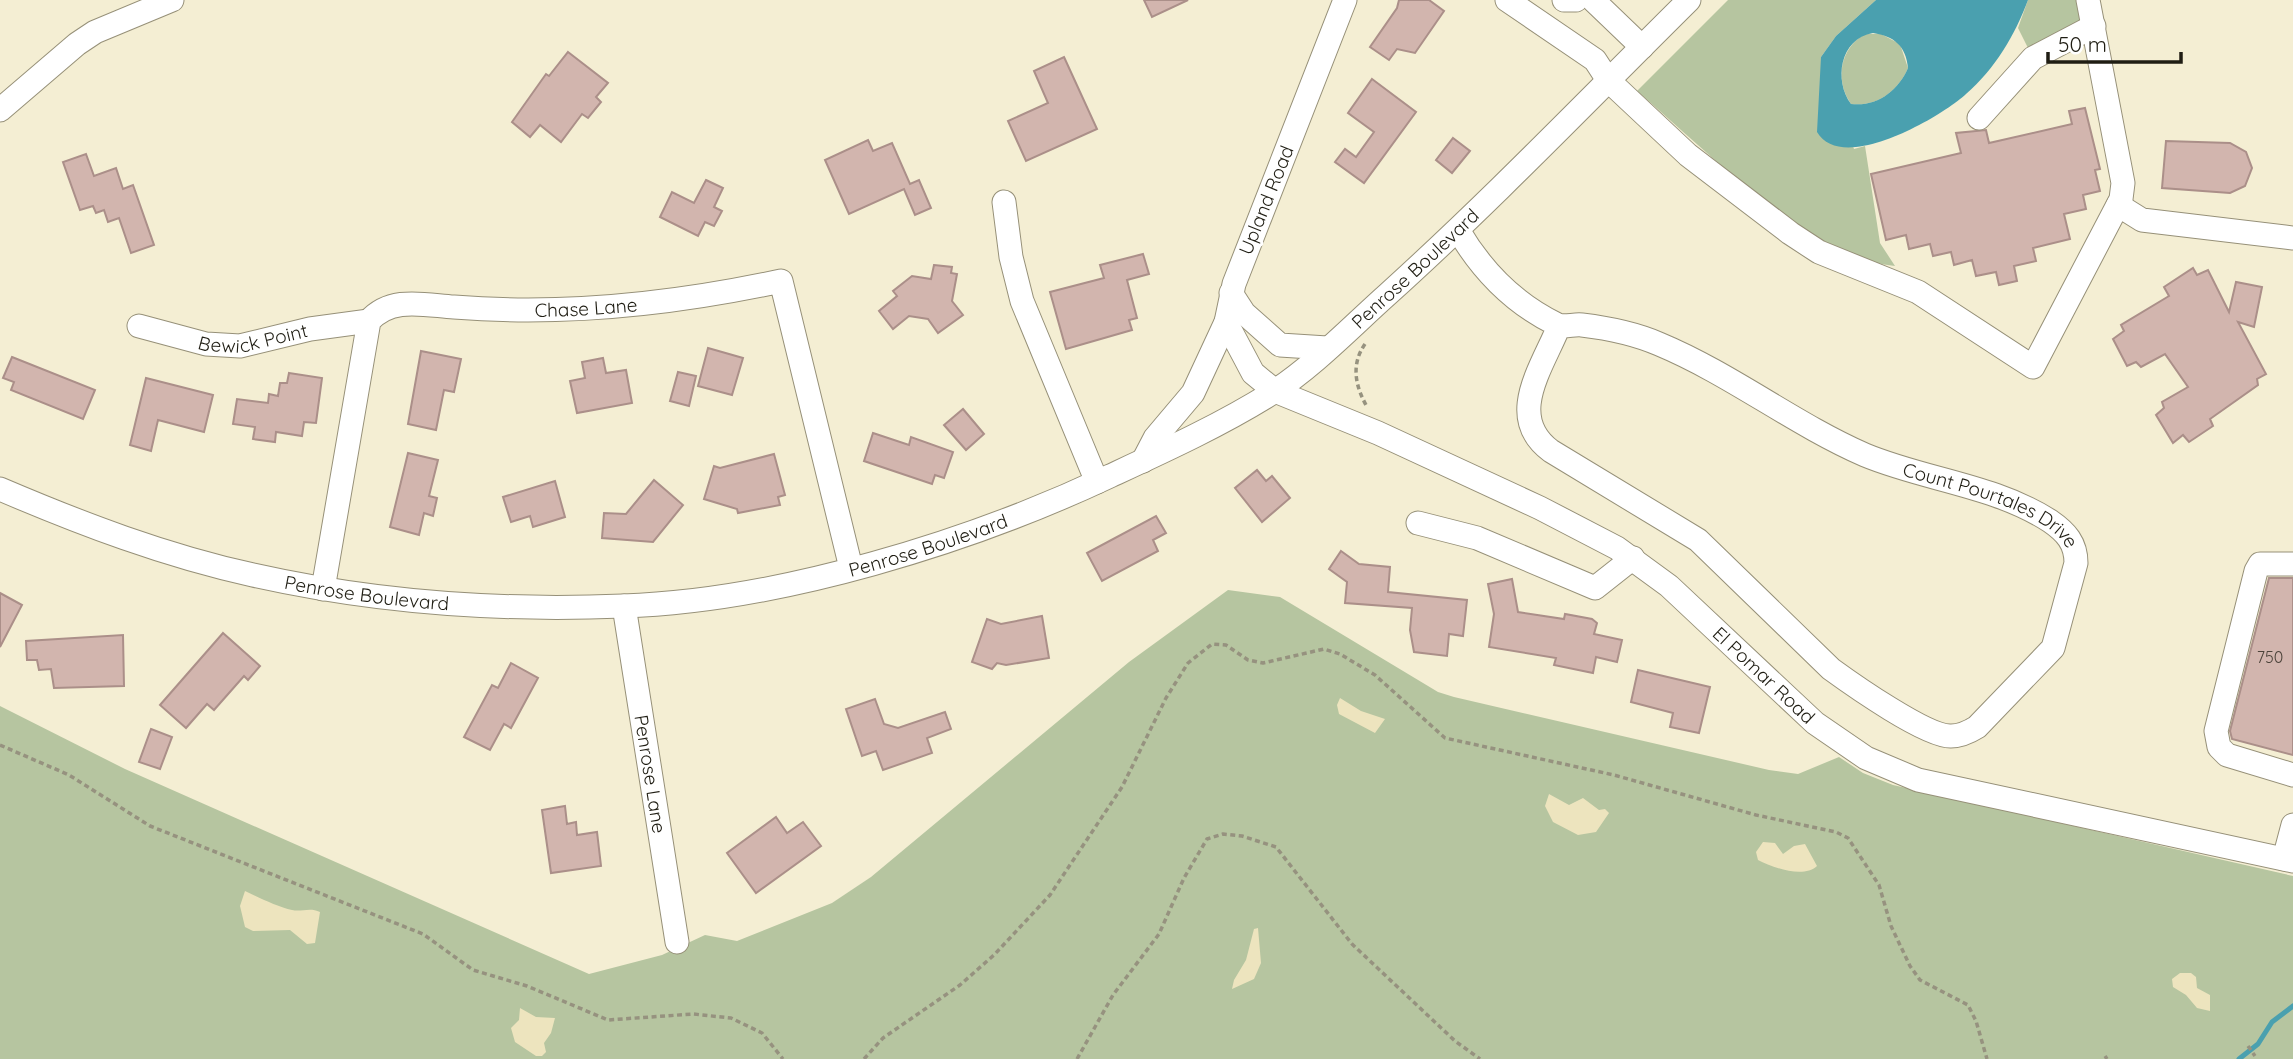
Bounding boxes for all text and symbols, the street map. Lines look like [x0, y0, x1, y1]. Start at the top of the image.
scale bar [2048, 21, 2181, 65]
text: 50 m [2058, 31, 2107, 57]
street label: Upland Road [1233, 142, 1299, 258]
street label: Penrose Boulevard [1346, 203, 1484, 334]
street label: Chase Lane [534, 292, 639, 322]
street label: Bewick Point [195, 318, 310, 358]
street label: Count Pourtales Drive [1900, 457, 2084, 552]
street label: Penrose Boulevard [846, 509, 1011, 582]
street label: Penrose Boulevard [283, 570, 450, 615]
street label: El Pomar Road [1708, 621, 1820, 729]
house number: 750 [2257, 647, 2283, 667]
street label: Penrose Lane [629, 713, 672, 835]

